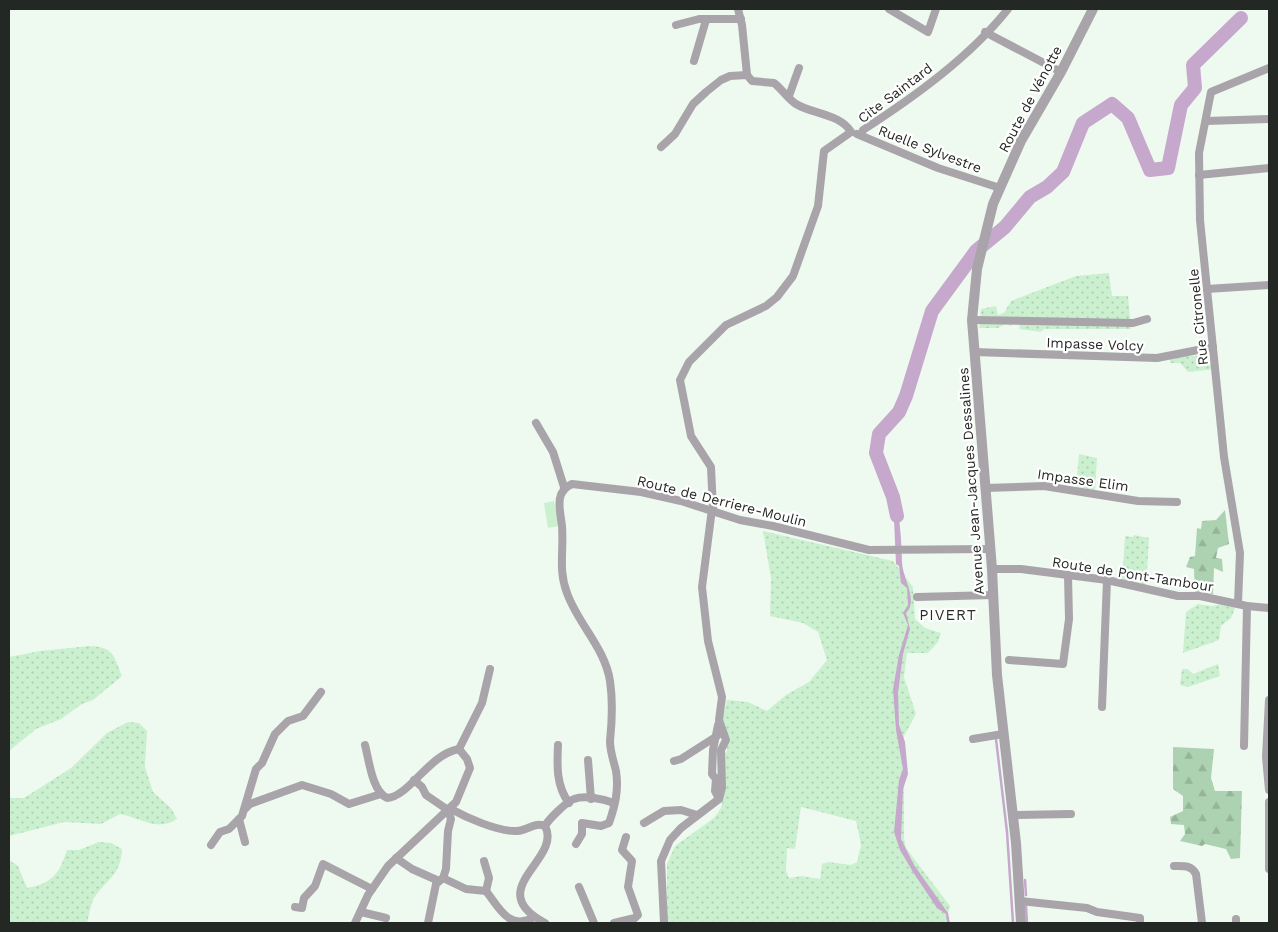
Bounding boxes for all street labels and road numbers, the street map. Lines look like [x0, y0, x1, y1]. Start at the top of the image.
street label: Route de Vénotte [995, 43, 1065, 155]
street label: Cite Saintard [855, 60, 935, 126]
street label: Ruelle Sylvestre [876, 122, 984, 176]
street label: Rue Citronelle [1185, 268, 1211, 366]
street label: Impasse Volcy [1046, 334, 1145, 354]
street label: Avenue Jean-Jacques Dessalines [955, 367, 987, 595]
street label: Impasse Elim [1036, 466, 1130, 494]
street label: Route de Derriere-Moulin [636, 472, 808, 530]
street label: Route de Pont-Tambour [1051, 553, 1215, 595]

